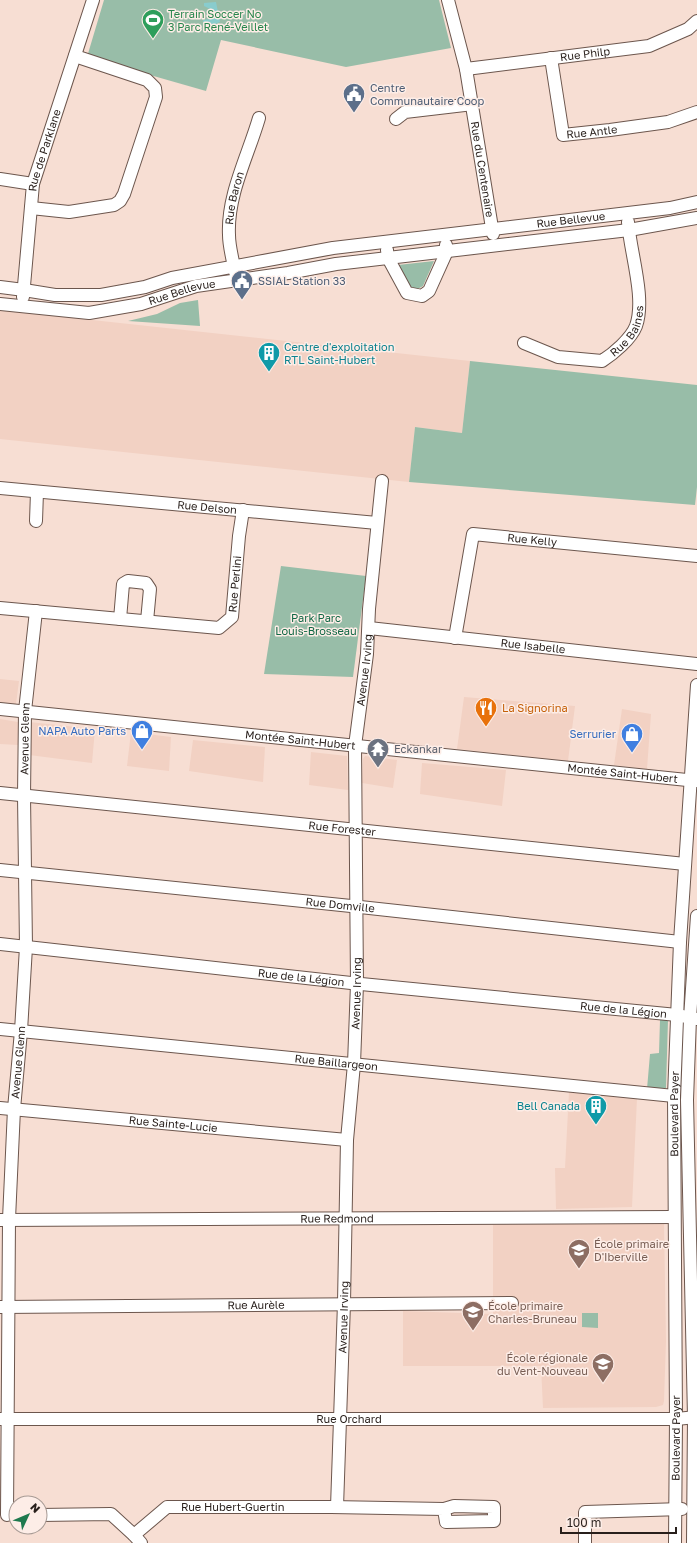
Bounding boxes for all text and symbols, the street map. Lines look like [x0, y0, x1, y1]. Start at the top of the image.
sports icon: Terrain Soccer No 3 Parc René-Veillet [140, 7, 166, 40]
place label: Terrain Soccer No 3 Parc René-Veillet [168, 7, 268, 33]
street label: Rue Philp [559, 44, 611, 63]
public building icon: Centre Communautaire Coop [341, 81, 367, 114]
place label: Centre Communautaire Coop [370, 81, 484, 107]
street label: Rue de Parklane [25, 107, 63, 192]
street label: Rue du Centenaire [469, 120, 497, 218]
street label: Rue Antle [566, 122, 618, 141]
street label: Rue Baron [222, 170, 246, 225]
street label: Rue Bellevue [536, 209, 606, 230]
public building icon: SSIAL Station 33 [229, 268, 255, 301]
place label: SSIAL Station 33 [258, 274, 346, 287]
street label: Rue Bellevue [147, 276, 216, 307]
street label: Rue Baines [607, 305, 645, 359]
building icon: Centre d'exploitation RTL Saint-Hubert [256, 340, 282, 373]
place label: Centre d'exploitation RTL Saint-Hubert [284, 340, 394, 366]
street label: Rue Delson [177, 497, 238, 516]
street label: Rue Kelly [507, 530, 558, 548]
street label: Rue Perlini [225, 555, 243, 613]
park label: Park Parc Louis-Brosseau [275, 611, 357, 637]
street label: Avenue Irving [353, 634, 374, 707]
street label: Rue Isabelle [500, 635, 566, 656]
restaurant icon: La Signorina [473, 695, 499, 728]
place label: La Signorina [502, 701, 568, 714]
street label: Avenue Glenn [17, 702, 32, 775]
shop icon: NAPA Auto Parts [129, 718, 155, 751]
shop icon: Serrurier [619, 721, 645, 754]
place label: NAPA Auto Parts [38, 724, 126, 737]
street label: Montée Saint-Hubert [245, 727, 356, 752]
place label: Serrurier [569, 727, 617, 740]
temple icon: Eckankar [365, 736, 391, 769]
place label: Eckankar [394, 742, 443, 755]
street label: Montée Saint-Hubert [567, 761, 679, 785]
street label: Rue Forester [308, 818, 377, 838]
street label: Rue Domville [305, 894, 375, 915]
street label: Avenue Irving [348, 957, 363, 1030]
street label: Rue de la Légion [257, 966, 345, 988]
street label: Rue de la Légion [580, 999, 668, 1020]
street label: Avenue Glenn [8, 1026, 27, 1099]
street label: Rue Baillargeon [294, 1051, 379, 1073]
street label: Boulevard Payer [667, 1070, 681, 1157]
building icon: Bell Canada [583, 1093, 609, 1126]
place label: Bell Canada [517, 1099, 580, 1112]
street label: Rue Sainte-Lucie [128, 1113, 218, 1134]
street label: Rue Redmond [300, 1211, 374, 1225]
school or university icon: École primaire D'Iberville [566, 1237, 592, 1270]
place label: École primaire D'Iberville [594, 1237, 669, 1263]
street label: Avenue Irving [335, 1281, 350, 1353]
street label: Rue Aurèle [227, 1298, 285, 1311]
school or university icon: École primaire Charles-Bruneau [460, 1299, 486, 1332]
place label: École primaire Charles-Bruneau [488, 1299, 577, 1325]
place label: École régionale du Vent-Nouveau [497, 1351, 588, 1377]
school or university icon: École régionale du Vent-Nouveau [590, 1351, 616, 1384]
street label: Boulevard Payer [669, 1394, 682, 1481]
street label: Rue Orchard [316, 1412, 382, 1425]
north arrow [8, 1495, 48, 1535]
text: N [28, 1500, 43, 1515]
street label: Rue Hubert-Guertin [181, 1500, 285, 1513]
scale bar [561, 1509, 676, 1535]
text: 100 m [567, 1515, 601, 1530]

